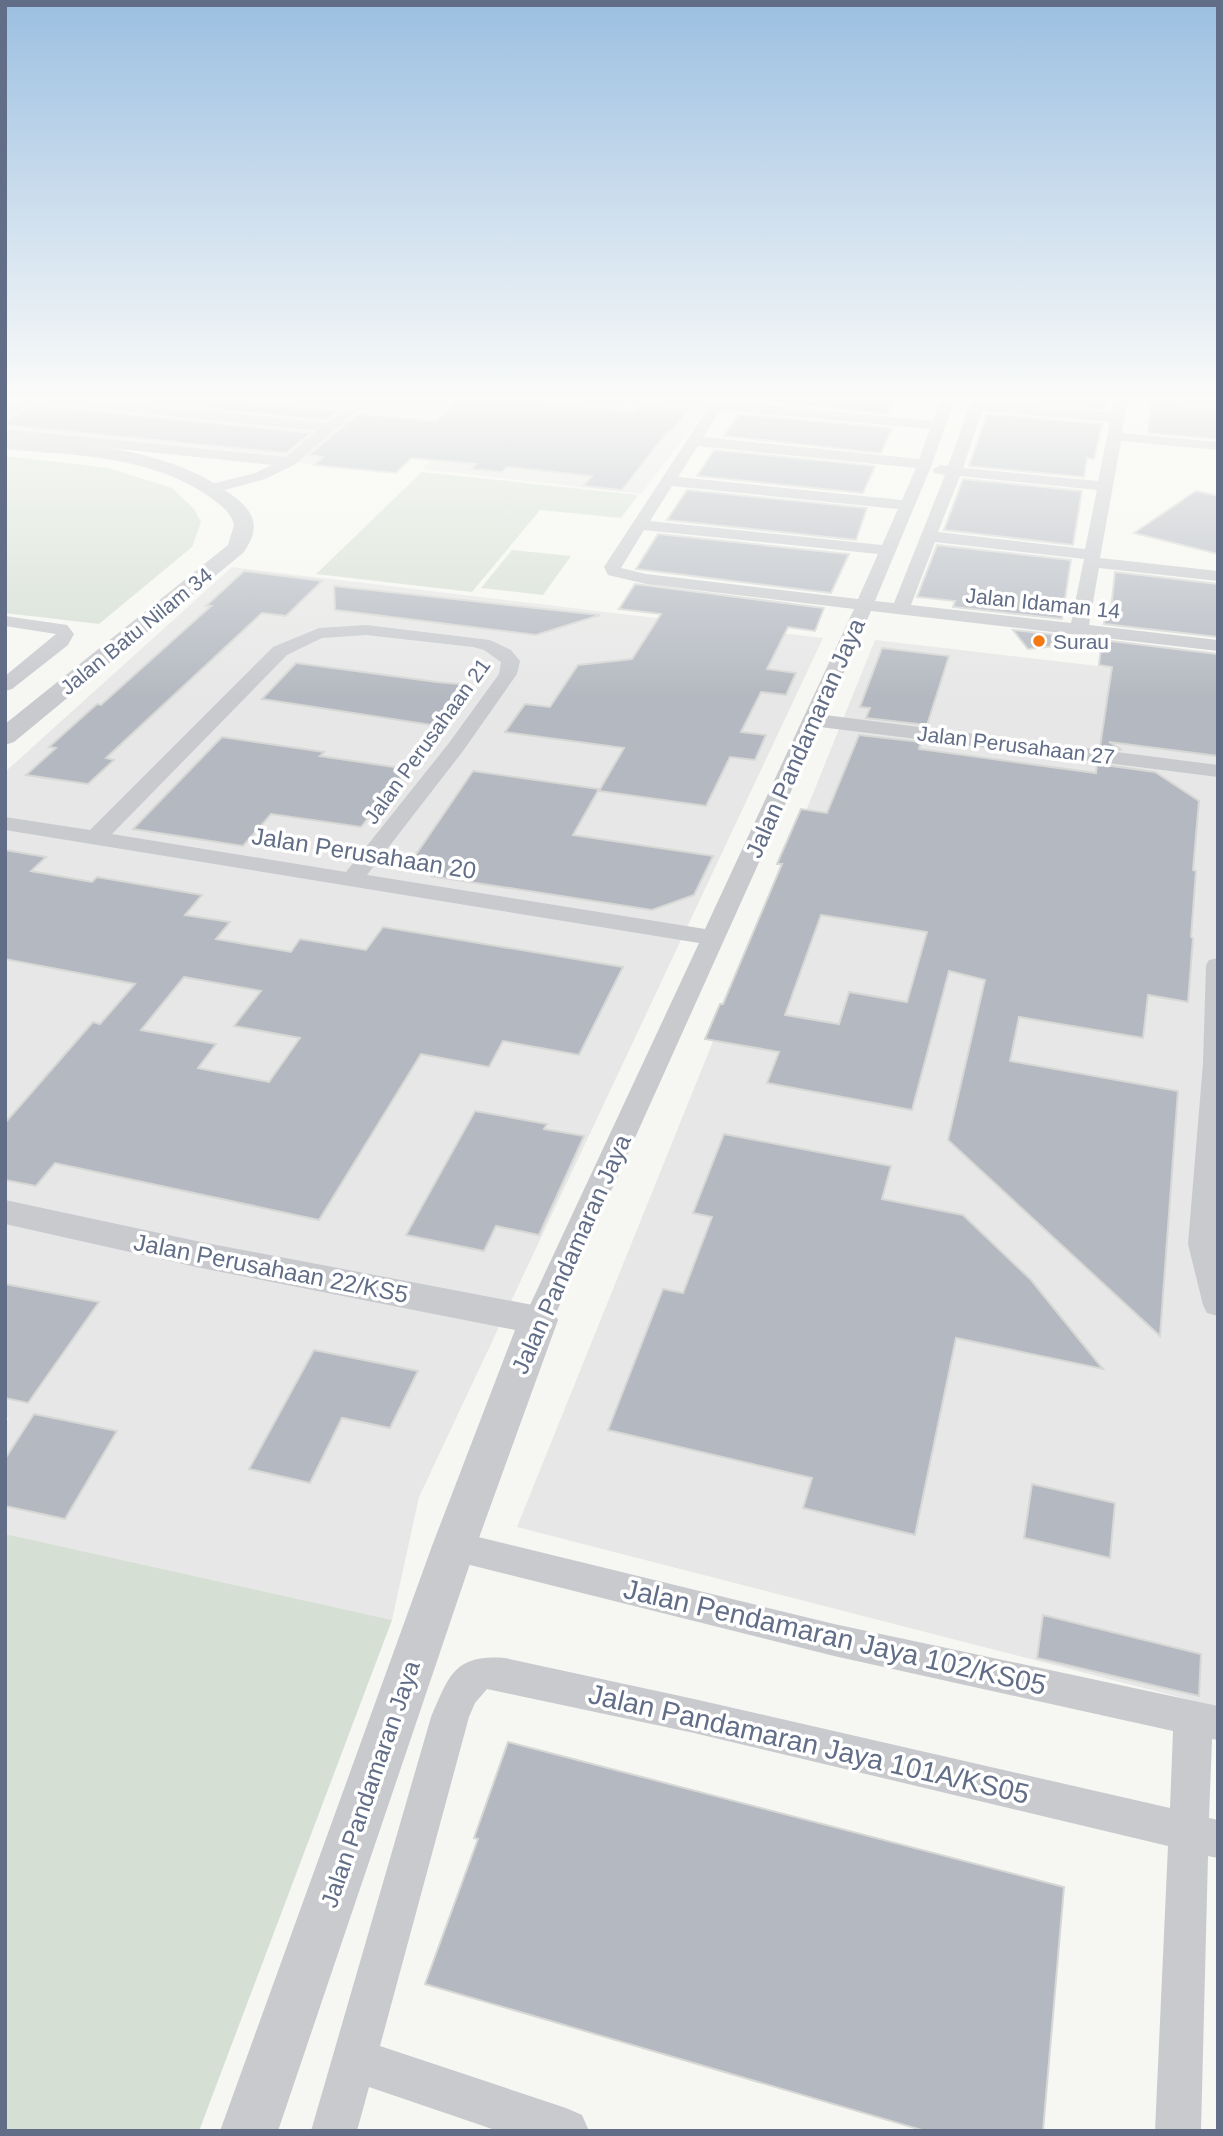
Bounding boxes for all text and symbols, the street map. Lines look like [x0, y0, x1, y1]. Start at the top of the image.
street label: Jalan Batu Nilam 34 [56, 563, 217, 699]
street label: Jalan Idaman 14 [965, 583, 1122, 623]
street label: Jalan Pandamaran Jaya [740, 614, 870, 862]
place label: Surau [1053, 630, 1109, 653]
marker: Surau [1031, 633, 1047, 649]
street label: Jalan Perusahaan 21 [359, 654, 495, 828]
street label: Jalan Perusahaan 27 [916, 721, 1116, 769]
street label: Jalan Perusahaan 20 [250, 822, 478, 884]
street label: Jalan Pandamaran Jaya [506, 1130, 636, 1378]
street label: Jalan Perusahaan 22/KS5 [132, 1228, 410, 1308]
street label: Jalan Pendamaran Jaya 102/KS05 [621, 1573, 1049, 1701]
street label: Jalan Pandamaran Jaya [315, 1657, 425, 1911]
street label: Jalan Pandamaran Jaya 101A/KS05 [586, 1678, 1032, 1810]

